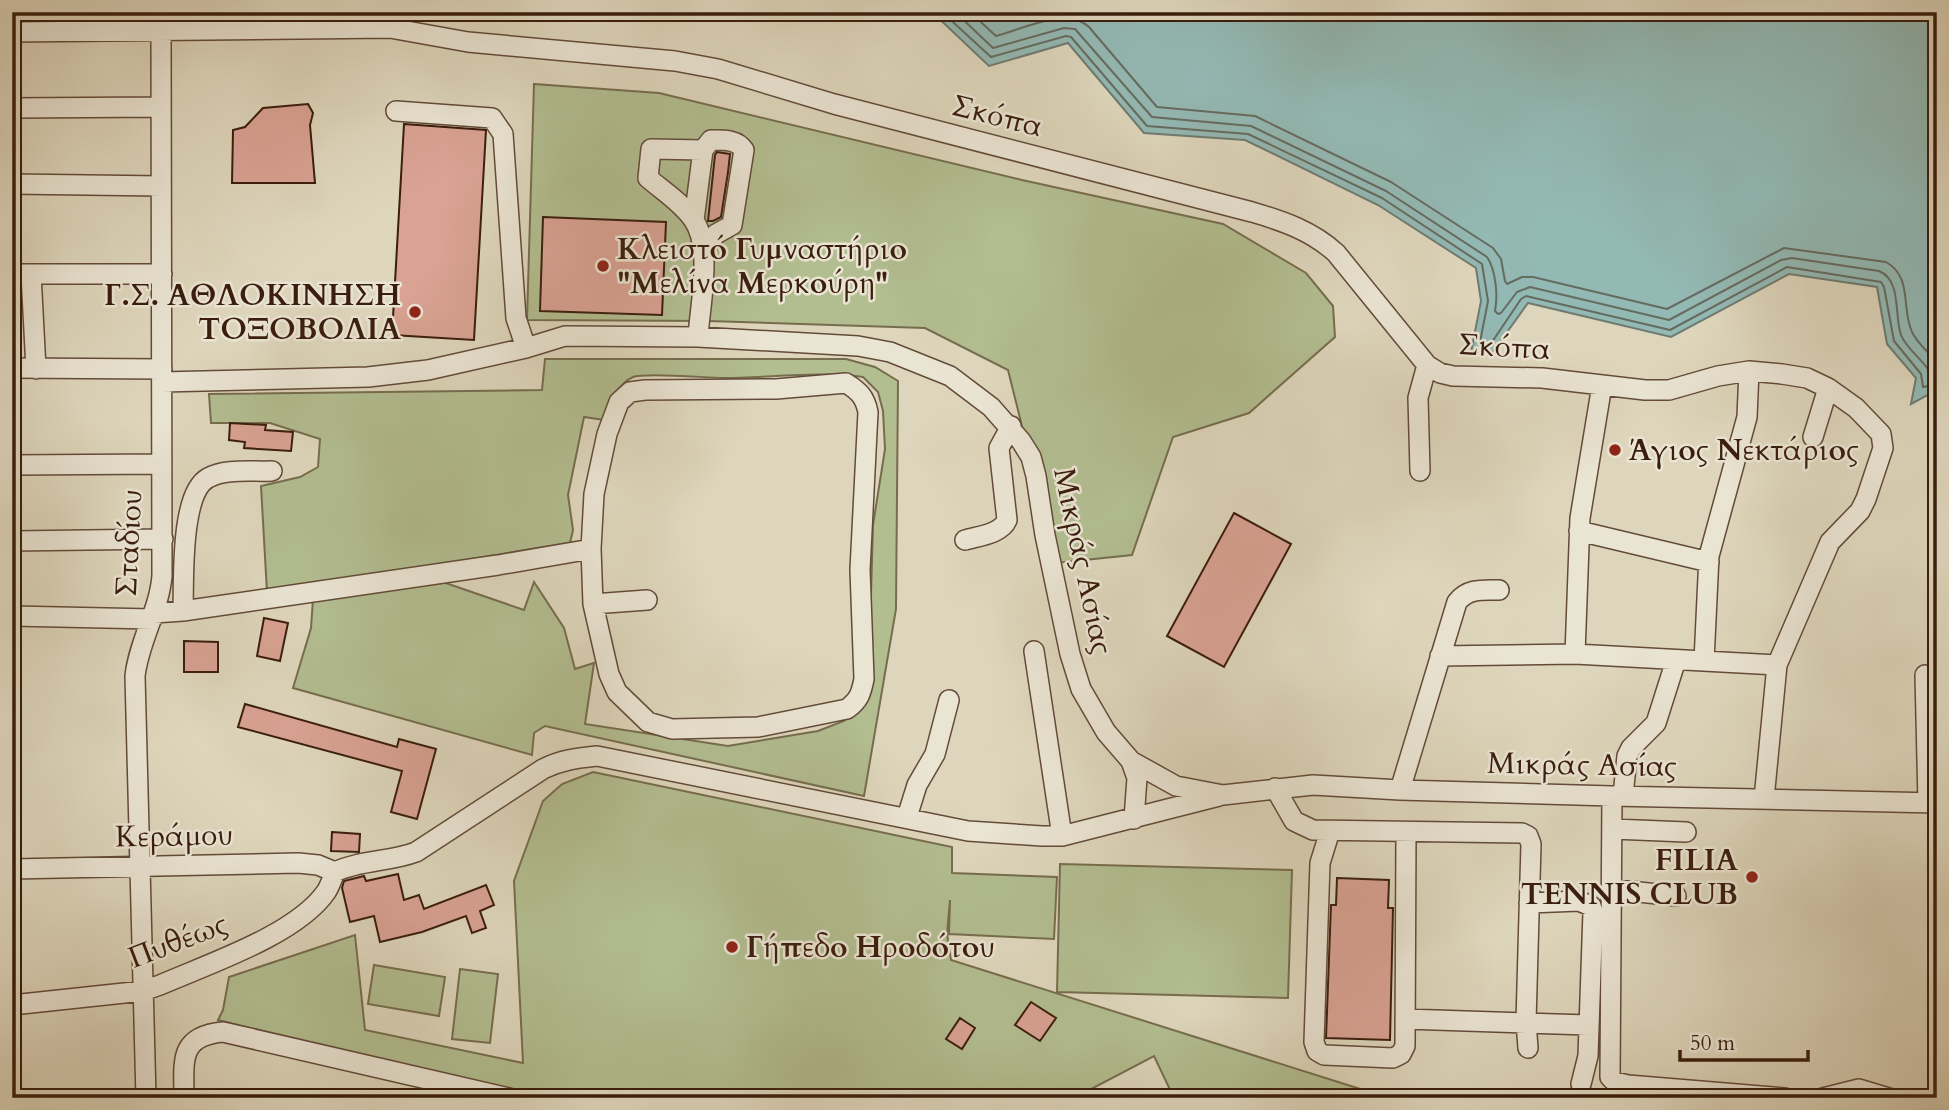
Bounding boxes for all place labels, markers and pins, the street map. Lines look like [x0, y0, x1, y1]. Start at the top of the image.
place label: Κλειστό Γυμναστήριο "Μελίνα Μερκούρη" [617, 229, 907, 304]
marker: Κλειστό Γυμναστήριο "Μελίνα Μερκούρη" [595, 258, 611, 274]
place label: Γ.Σ. ΑΘΛΟΚΙΝΗΣΗ ΤΟΞΟΒΟΛΙΑ [104, 275, 401, 350]
marker: Γ.Σ. ΑΘΛΟΚΙΝΗΣΗ ΤΟΞΟΒΟΛΙΑ [407, 304, 423, 320]
place label: Άγιος Νεκτάριος [1628, 430, 1859, 471]
marker: Άγιος Νεκτάριος [1607, 442, 1623, 458]
place label: FILIA TENNIS CLUB [1521, 840, 1738, 915]
marker: FILIA TENNIS CLUB [1744, 869, 1760, 885]
place label: Γήπεδο Ηροδότου [746, 927, 995, 968]
marker: Γήπεδο Ηροδότου [724, 939, 740, 955]

